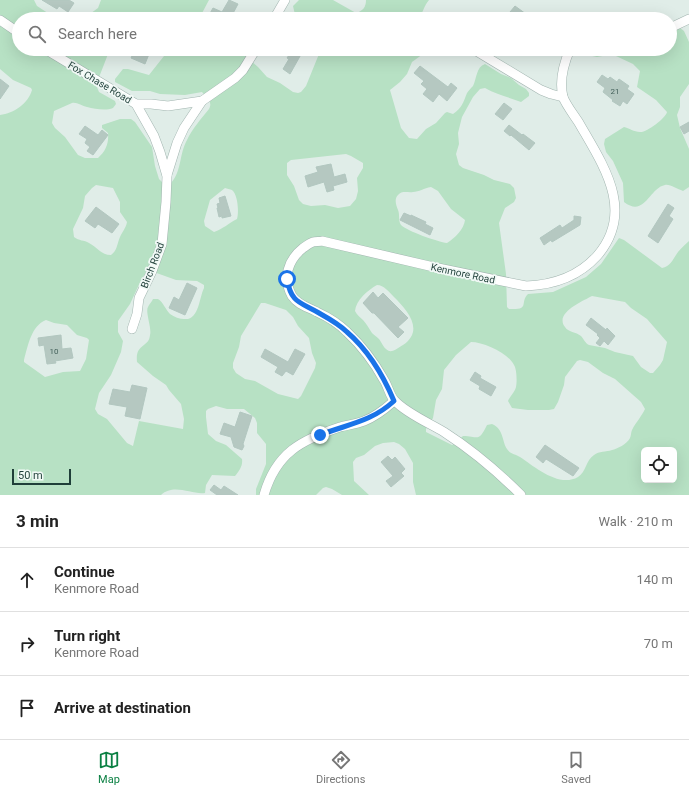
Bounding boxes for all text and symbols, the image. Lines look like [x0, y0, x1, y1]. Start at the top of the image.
search box [12, 12, 677, 56]
icon: search [26, 23, 48, 45]
text: Search here [58, 25, 137, 43]
street label: Fox Chase Road [66, 59, 133, 106]
house number: 21 [611, 87, 620, 96]
street label: Birch Road [139, 241, 166, 290]
street label: Kenmore Road [430, 261, 496, 286]
route start [278, 270, 296, 288]
house number: 10 [50, 347, 59, 356]
route end [311, 426, 329, 444]
map controls [641, 447, 677, 483]
button: locate [641, 447, 677, 483]
scale bar [12, 467, 71, 486]
text: 50 m [18, 469, 43, 482]
text: 3 min [16, 511, 59, 531]
text: Walk · 210 m [598, 514, 673, 529]
text: Continue [54, 563, 115, 581]
icon: ahead [16, 569, 38, 591]
text: 140 m [636, 572, 673, 587]
text: Kenmore Road [54, 581, 139, 596]
text: Turn right [54, 627, 120, 645]
icon: right [16, 633, 38, 655]
text: 70 m [644, 636, 673, 651]
text: Kenmore Road [54, 645, 139, 660]
icon: arrive [16, 697, 38, 719]
text: Arrive at destination [54, 699, 191, 717]
tab: Map [98, 749, 120, 786]
tab: Directions [316, 749, 365, 786]
tab: Saved [561, 749, 591, 786]

